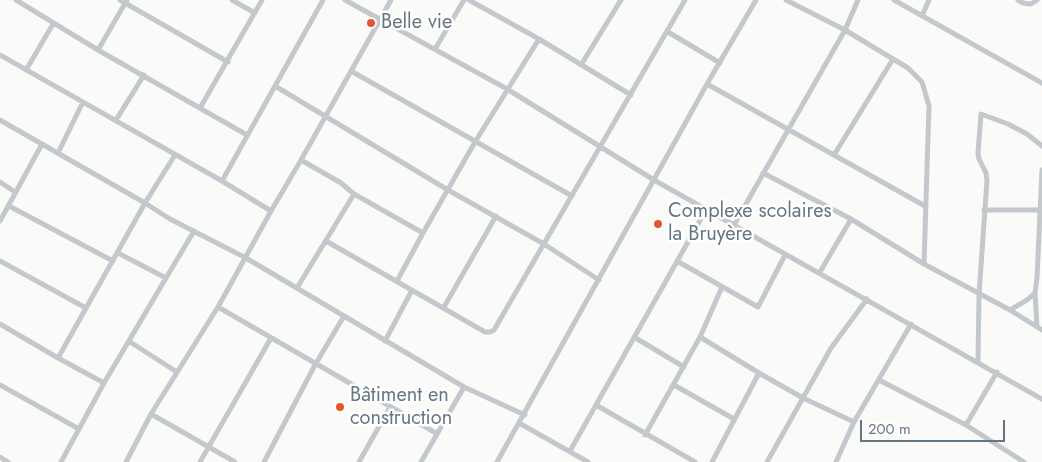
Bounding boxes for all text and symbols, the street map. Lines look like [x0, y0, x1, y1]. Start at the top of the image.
place label: Belle vie [381, 11, 452, 35]
marker: Belle vie [365, 17, 377, 29]
place label: Complexe scolaires la Bruyère [668, 200, 831, 247]
marker: Complexe scolaires la Bruyère [652, 218, 664, 230]
place label: Bâtiment en construction [350, 384, 452, 431]
marker: Bâtiment en construction [334, 401, 346, 413]
scale bar [862, 410, 1007, 442]
text: 200 m [868, 418, 911, 440]

